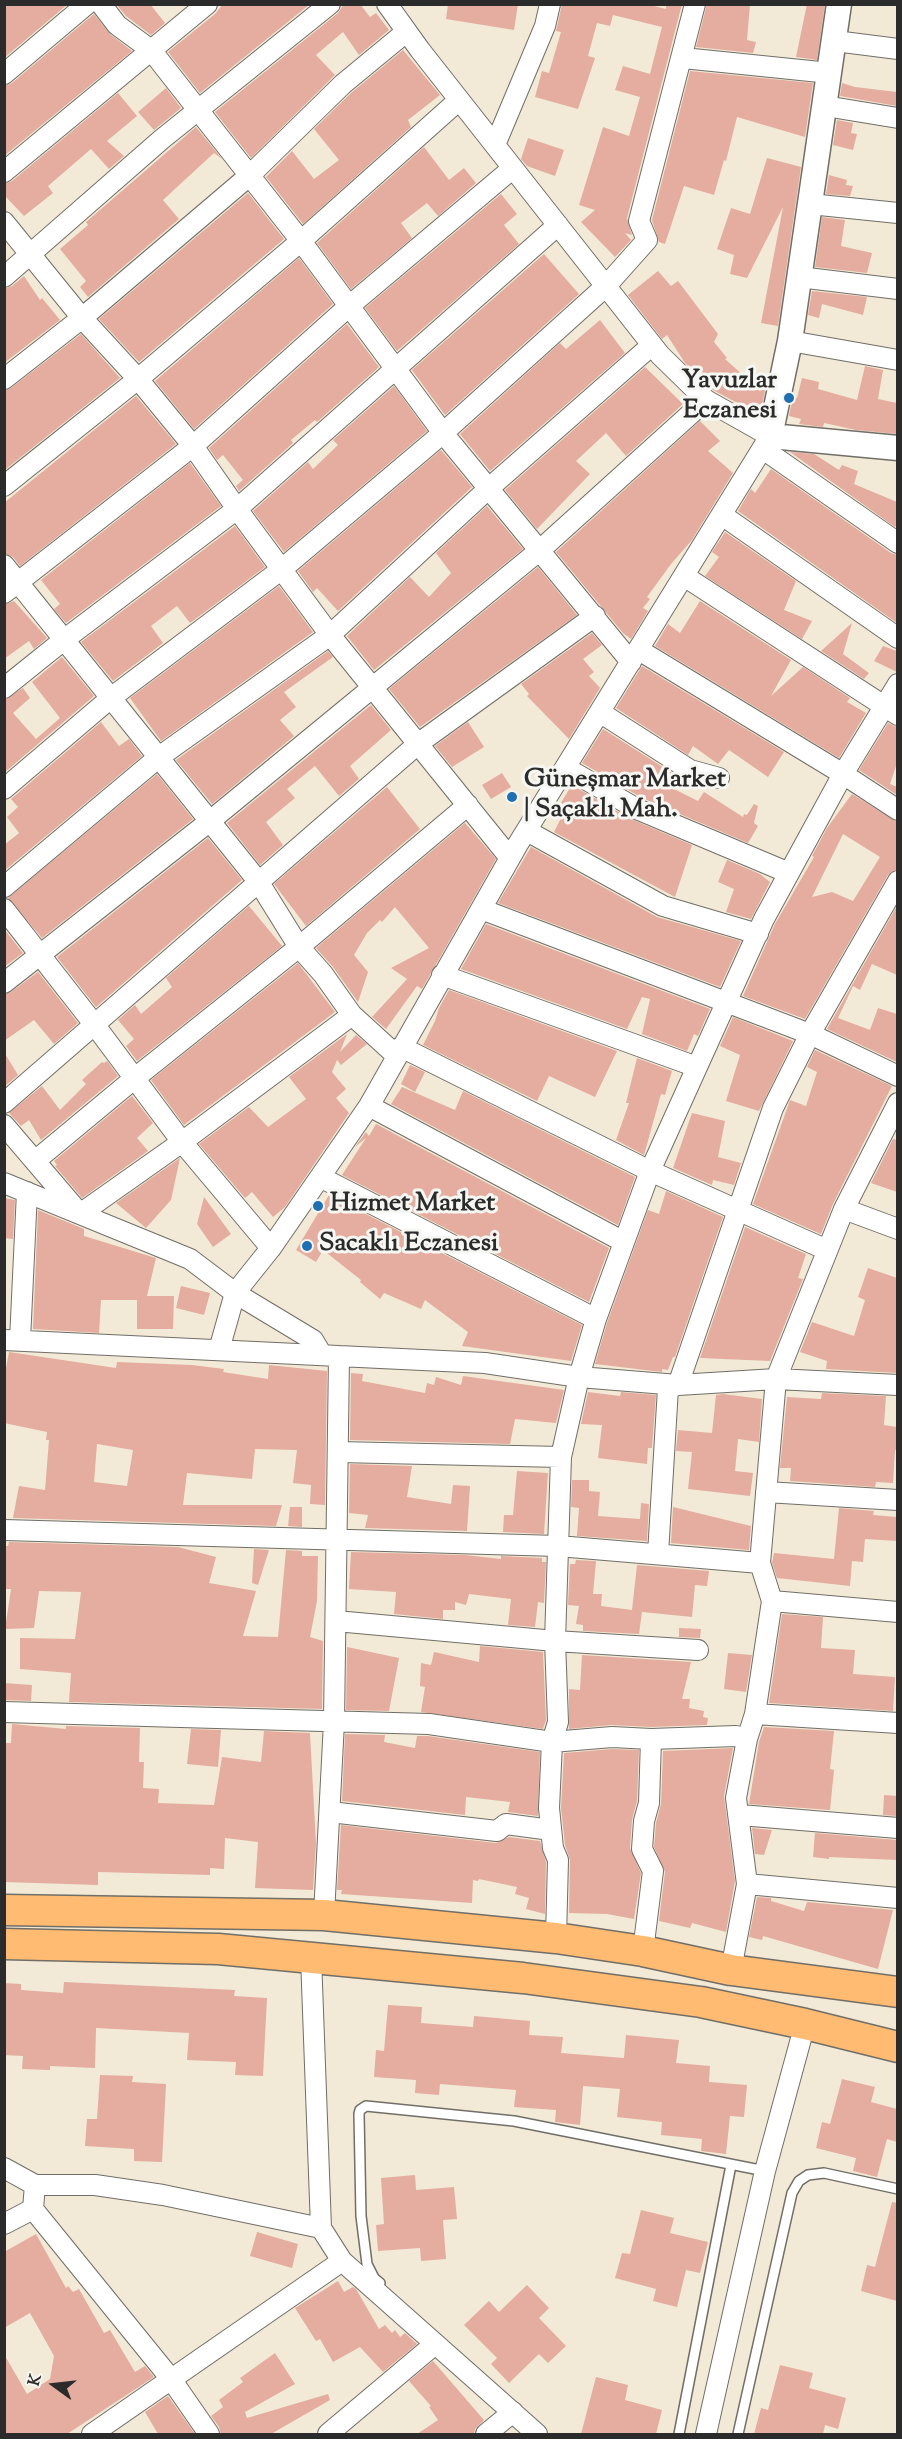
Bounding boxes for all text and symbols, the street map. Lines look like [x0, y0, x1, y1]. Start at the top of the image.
place label: Yavuzlar Eczanesi [682, 367, 777, 428]
marker: Yavuzlar Eczanesi [782, 391, 796, 405]
place label: Güneşmar Market | Saçaklı Mah. [524, 766, 726, 828]
marker: Güneşmar Market | Saçaklı Mah. [505, 790, 519, 804]
place label: Hizmet Market [330, 1190, 495, 1222]
marker: Hizmet Market [311, 1199, 325, 1213]
place label: Sacaklı Eczanesi [319, 1230, 498, 1262]
marker: Sacaklı Eczanesi [300, 1239, 314, 1253]
north arrow [24, 2355, 84, 2415]
text: K [24, 2372, 49, 2389]

